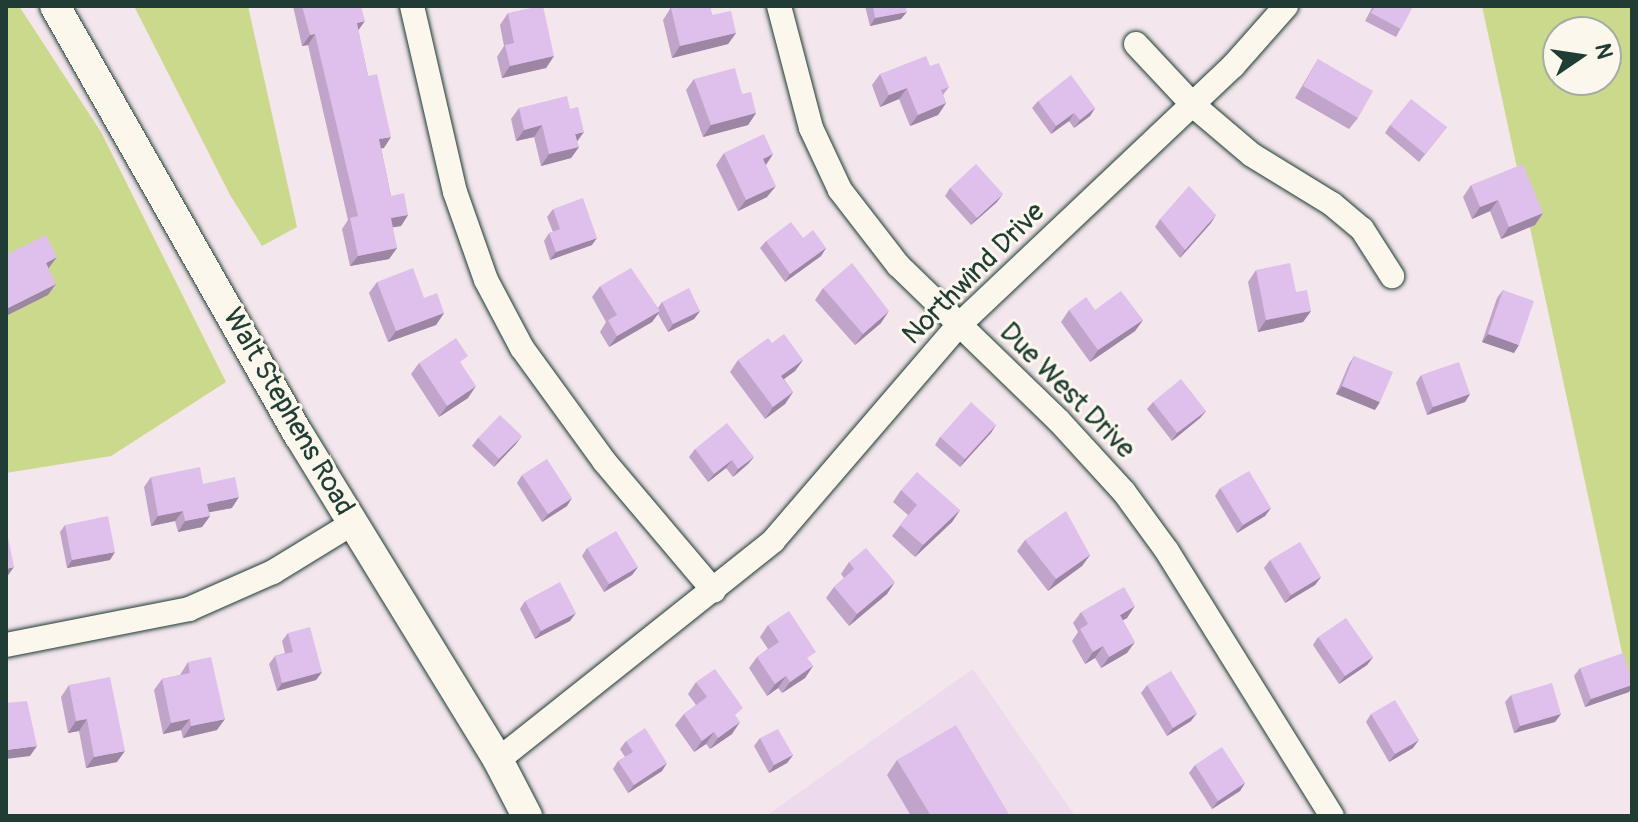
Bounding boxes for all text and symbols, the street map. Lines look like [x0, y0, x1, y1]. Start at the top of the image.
north arrow [1542, 16, 1622, 96]
text: N [1588, 41, 1619, 61]
street label: Northwind Drive [896, 196, 1052, 352]
street label: Walt Stephens Road [215, 302, 361, 522]
street label: Due West Drive [992, 316, 1142, 466]

